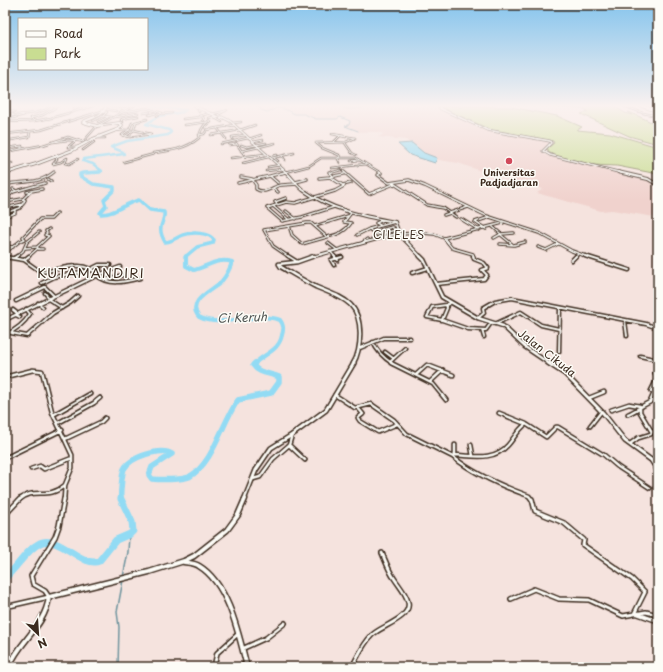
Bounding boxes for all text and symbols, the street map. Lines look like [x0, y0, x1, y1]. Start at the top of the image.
legend [18, 18, 148, 70]
text: Road [54, 24, 83, 42]
text: Park [54, 44, 81, 62]
marker: Universitas Padjadjaran [504, 156, 514, 166]
place label: Universitas Padjadjaran [480, 165, 538, 189]
district label: CILELES [373, 226, 425, 243]
district label: KUTAMANDIRI [37, 263, 145, 282]
water label: Ci Keruh [217, 307, 268, 327]
street label: Jalan Cikuda [515, 324, 580, 381]
north arrow [18, 614, 58, 654]
text: N [35, 634, 50, 653]

